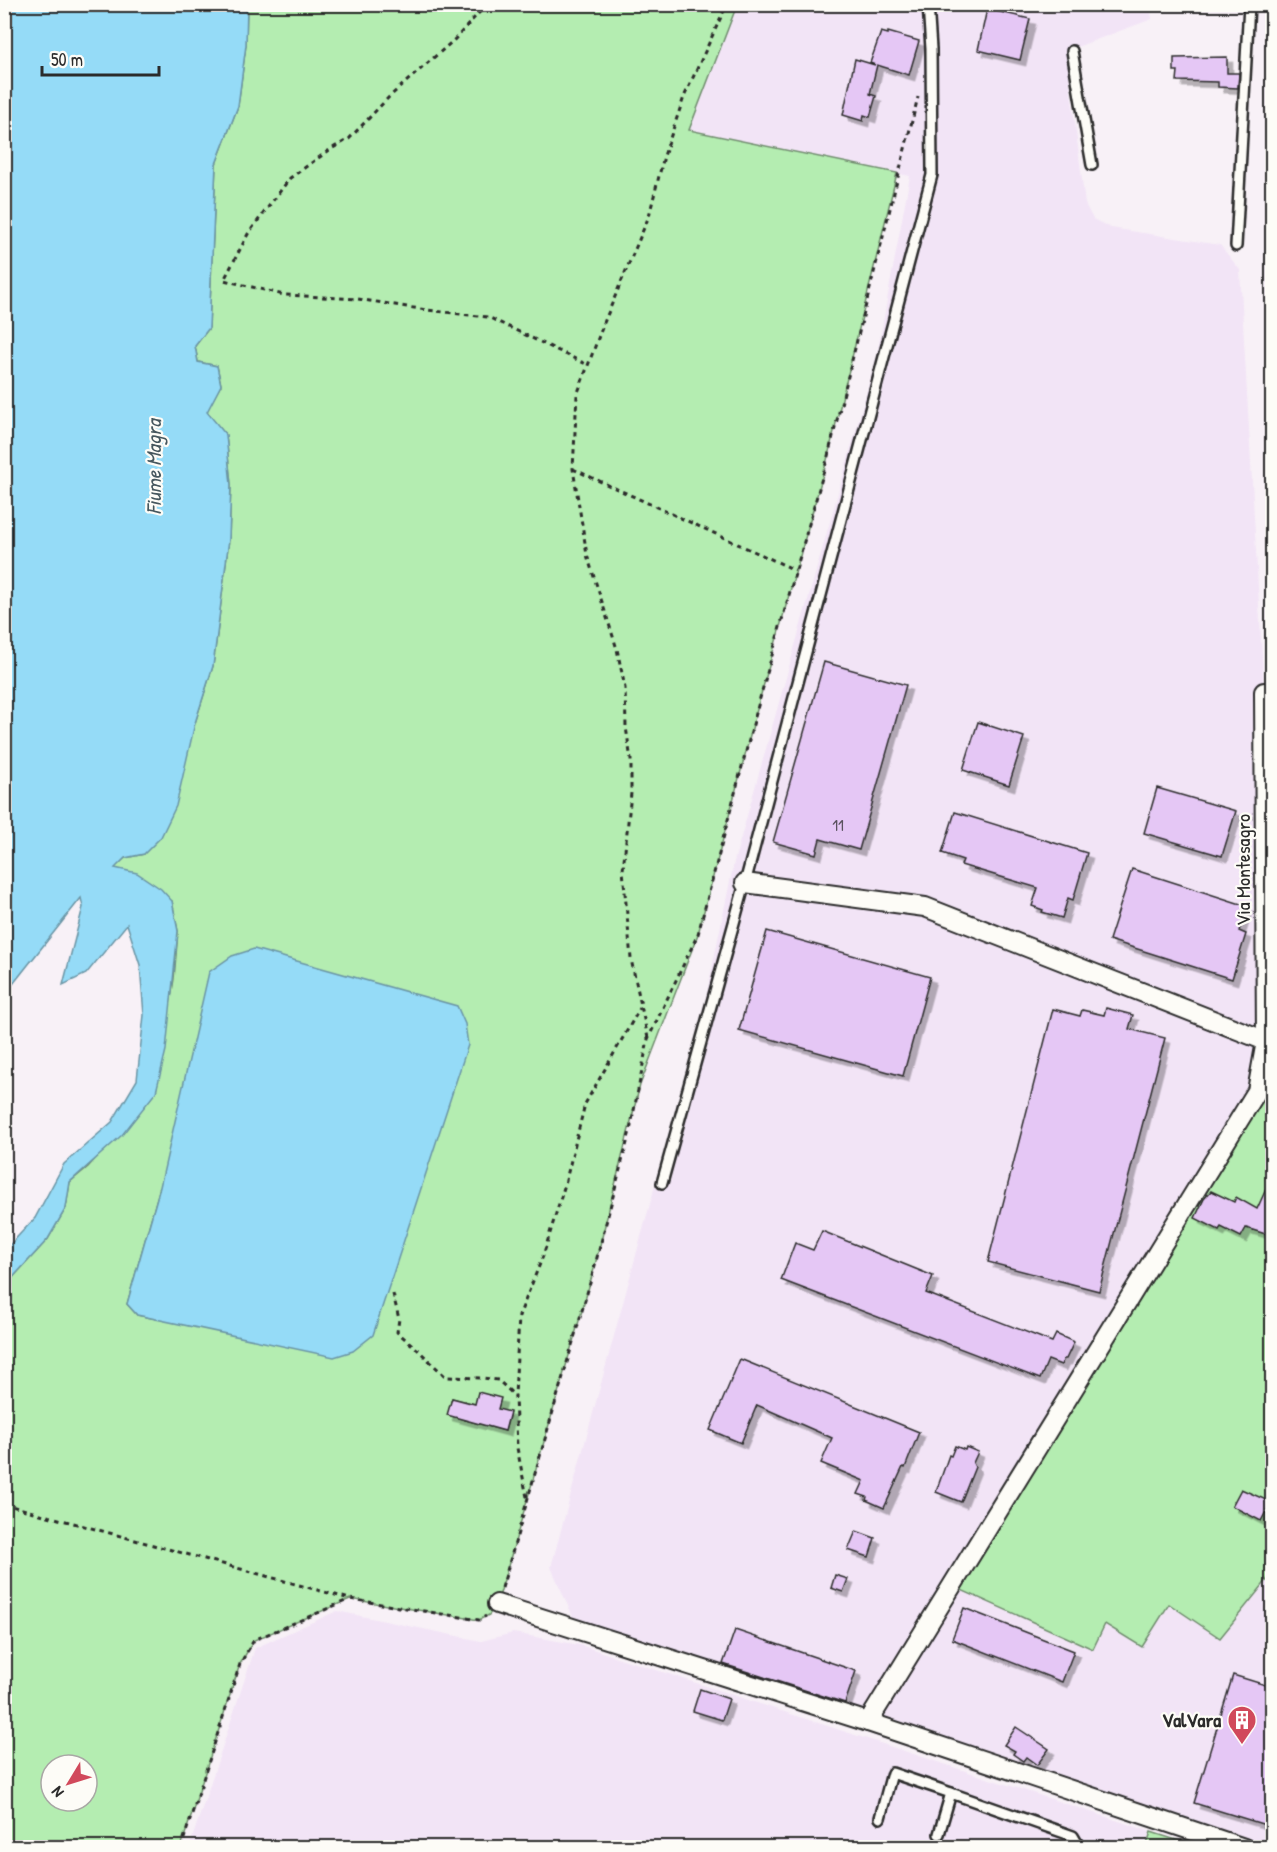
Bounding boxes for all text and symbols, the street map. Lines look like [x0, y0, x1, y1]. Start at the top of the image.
scale bar [42, 39, 159, 77]
text: 50 m [51, 47, 83, 72]
water label: Fiume Magra [139, 417, 168, 514]
house number: 11 [832, 814, 844, 836]
street label: Via Montesagro [1229, 814, 1256, 926]
building icon: ValVara [1226, 1704, 1258, 1746]
place label: ValVara [1162, 1706, 1221, 1733]
north arrow [39, 1753, 99, 1813]
text: N [46, 1782, 68, 1802]

